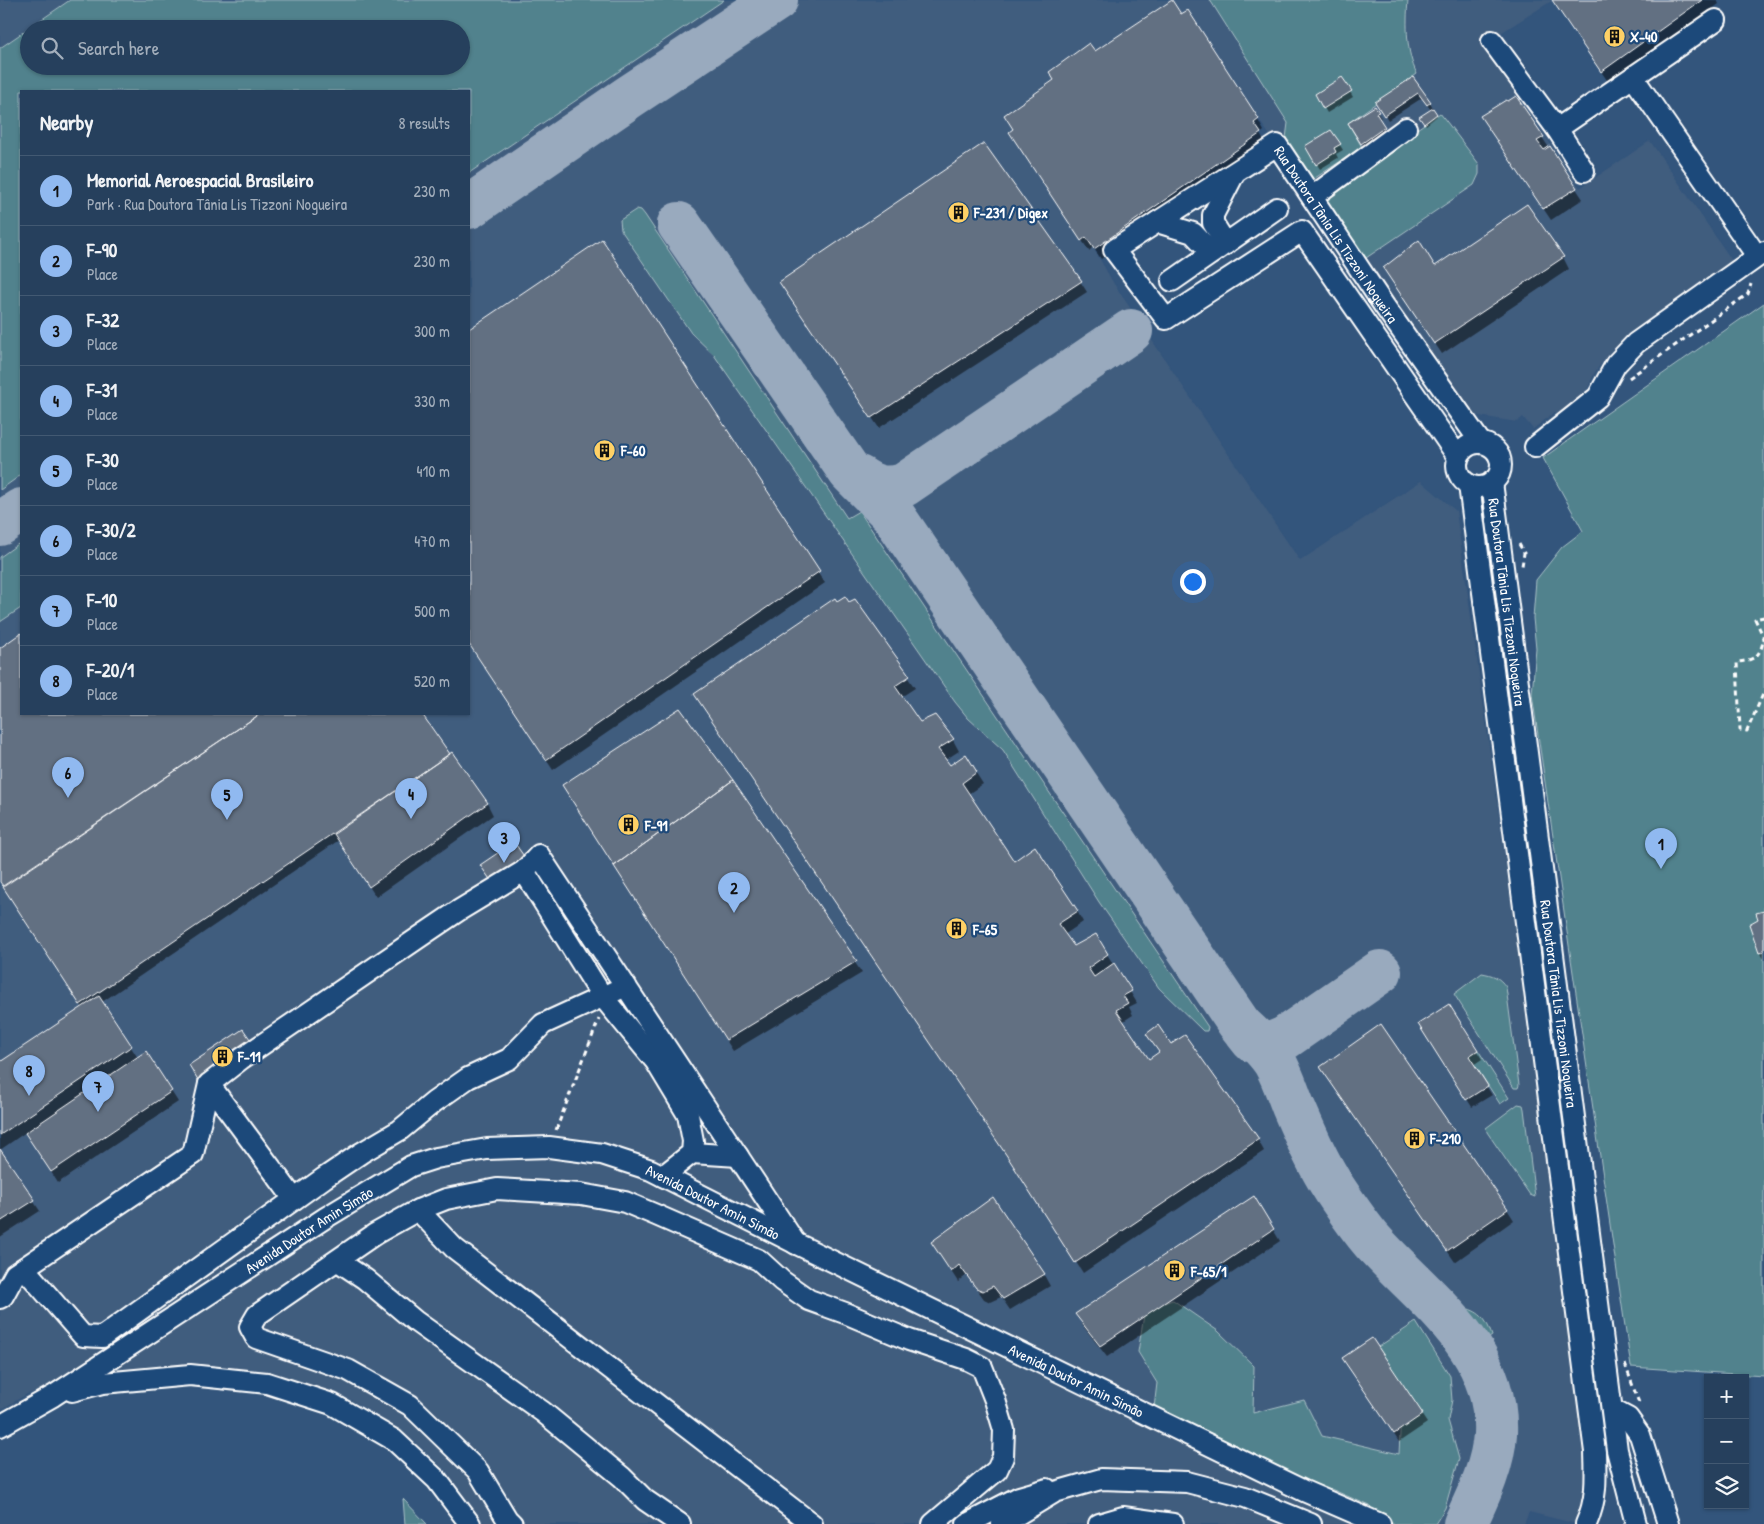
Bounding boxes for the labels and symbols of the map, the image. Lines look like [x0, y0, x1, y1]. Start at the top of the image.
building icon: X-40 [1602, 24, 1626, 48]
place label: X-40 [1630, 26, 1658, 47]
street label: Rua Doutora Tânia Lis Tizzoni Nogueira [1270, 141, 1403, 327]
building icon: F-231 / Digex [946, 200, 970, 224]
place label: F-231 / Digex [973, 202, 1048, 224]
building icon: F-60 [593, 438, 617, 462]
place label: F-60 [620, 440, 646, 461]
street label: Rua Doutora Tânia Lis Tizzoni Nogueira [1484, 497, 1531, 707]
your location [1180, 569, 1206, 595]
pin: 6 [52, 757, 84, 798]
pin: 4 [395, 778, 427, 819]
pin: 5 [211, 779, 243, 820]
building icon: F-91 [617, 813, 641, 837]
place label: F-91 [644, 815, 668, 836]
pin: 3 [488, 822, 520, 863]
pin: 1 [1645, 828, 1677, 869]
pin: 2 [718, 872, 750, 913]
street label: Rua Doutora Tânia Lis Tizzoni Nogueira [1536, 899, 1583, 1109]
building icon: F-65 [945, 917, 969, 941]
place label: F-65 [972, 919, 998, 940]
building icon: F-11 [210, 1044, 234, 1068]
place label: F-11 [237, 1046, 261, 1067]
pin: 8 [13, 1055, 45, 1096]
pin: 7 [82, 1071, 114, 1112]
building icon: F-210 [1402, 1126, 1426, 1150]
place label: F-210 [1429, 1128, 1461, 1149]
street label: Avenida Doutor Amin Simão [643, 1159, 784, 1244]
street label: Avenida Doutor Amin Simão [241, 1181, 377, 1278]
building icon: F-65/1 [1163, 1259, 1187, 1283]
place label: F-65/1 [1190, 1261, 1227, 1282]
street label: Avenida Doutor Amin Simão [1005, 1338, 1147, 1422]

